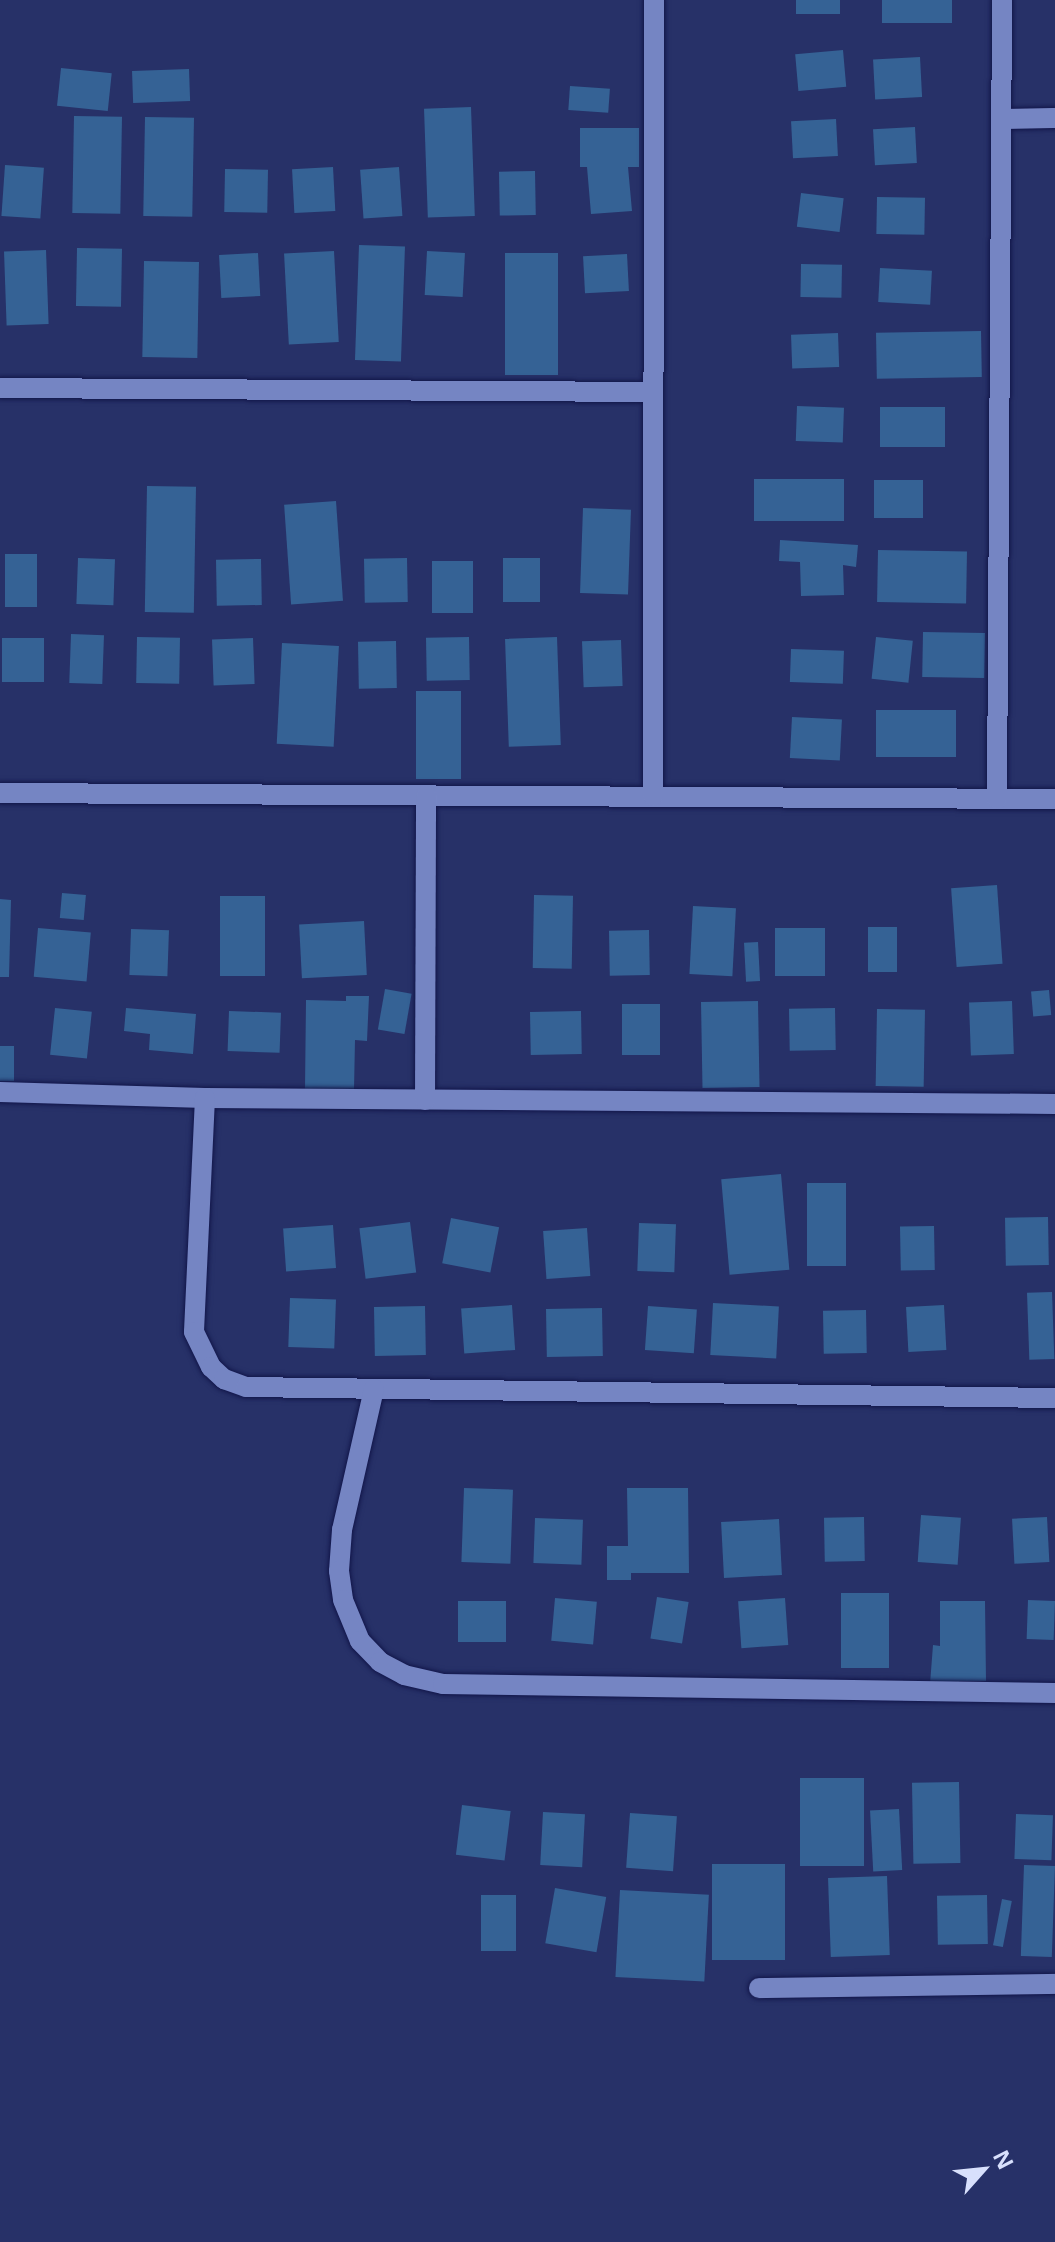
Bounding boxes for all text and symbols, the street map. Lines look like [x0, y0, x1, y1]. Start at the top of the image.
north arrow [943, 2130, 1023, 2210]
text: N [987, 2144, 1022, 2174]

